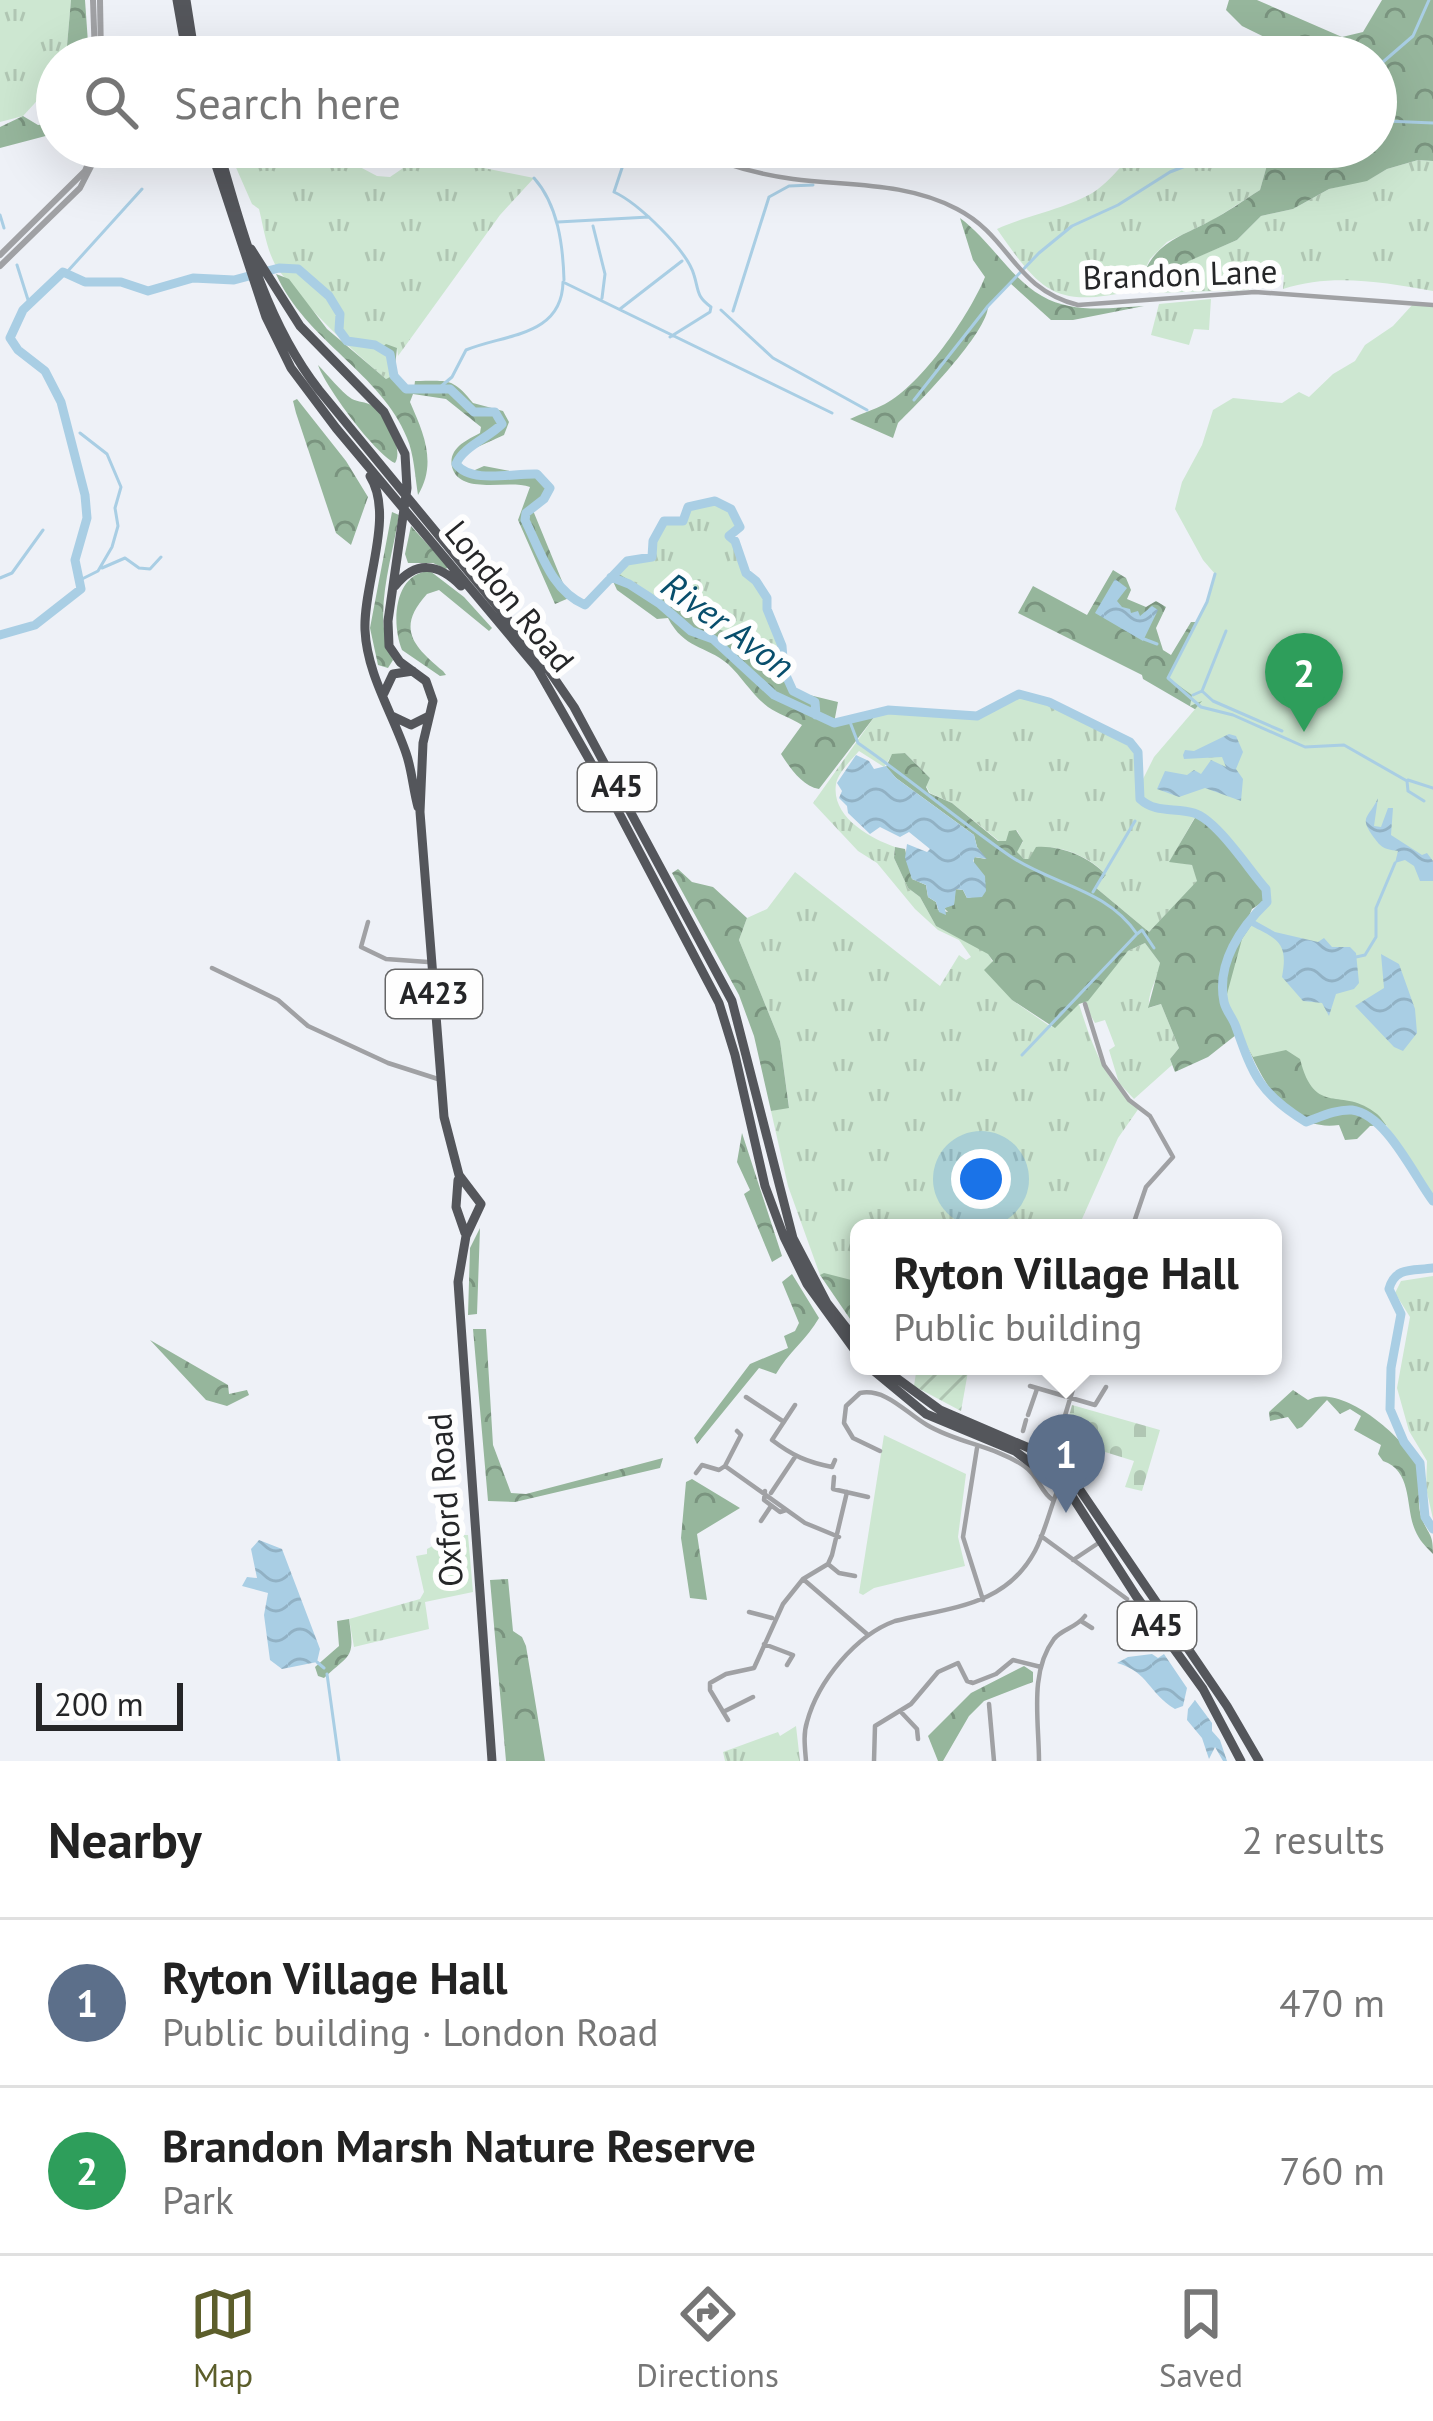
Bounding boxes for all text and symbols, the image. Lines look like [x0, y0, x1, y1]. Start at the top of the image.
search box [36, 36, 1397, 168]
icon: search [78, 69, 144, 135]
text: Search here [174, 73, 401, 131]
street label: Brandon Lane [1082, 249, 1278, 298]
street label: London Road [436, 511, 585, 680]
water label: River Avon [653, 561, 804, 688]
pin: 2 [1265, 633, 1343, 732]
road number: A45 [578, 763, 656, 811]
road number: A423 [386, 970, 482, 1018]
your location [951, 1149, 1011, 1209]
popup [850, 1219, 1282, 1375]
text: Ryton Village Hall [893, 1243, 1239, 1301]
text: Public building [893, 1301, 1142, 1352]
street label: Oxford Road [417, 1412, 472, 1588]
pin: 1 [1027, 1414, 1105, 1513]
road number: A45 [1118, 1602, 1196, 1650]
scale bar [36, 1677, 183, 1730]
text: 200 m [54, 1682, 144, 1725]
text: Nearby [48, 1806, 202, 1872]
text: 2 results [1242, 1814, 1385, 1865]
text: Ryton Village Hall [162, 1948, 507, 2006]
text: 1 [76, 1977, 98, 2028]
text: 470 m [1279, 1977, 1385, 2028]
text: Public building · London Road [162, 2006, 659, 2057]
text: Brandon Marsh Nature Reserve [162, 2116, 756, 2174]
text: 2 [76, 2145, 98, 2196]
text: 760 m [1279, 2145, 1385, 2196]
text: Park [162, 2174, 234, 2225]
tab: Map [190, 2281, 256, 2396]
tab: Directions [636, 2281, 779, 2396]
tab: Saved [1159, 2281, 1243, 2396]

